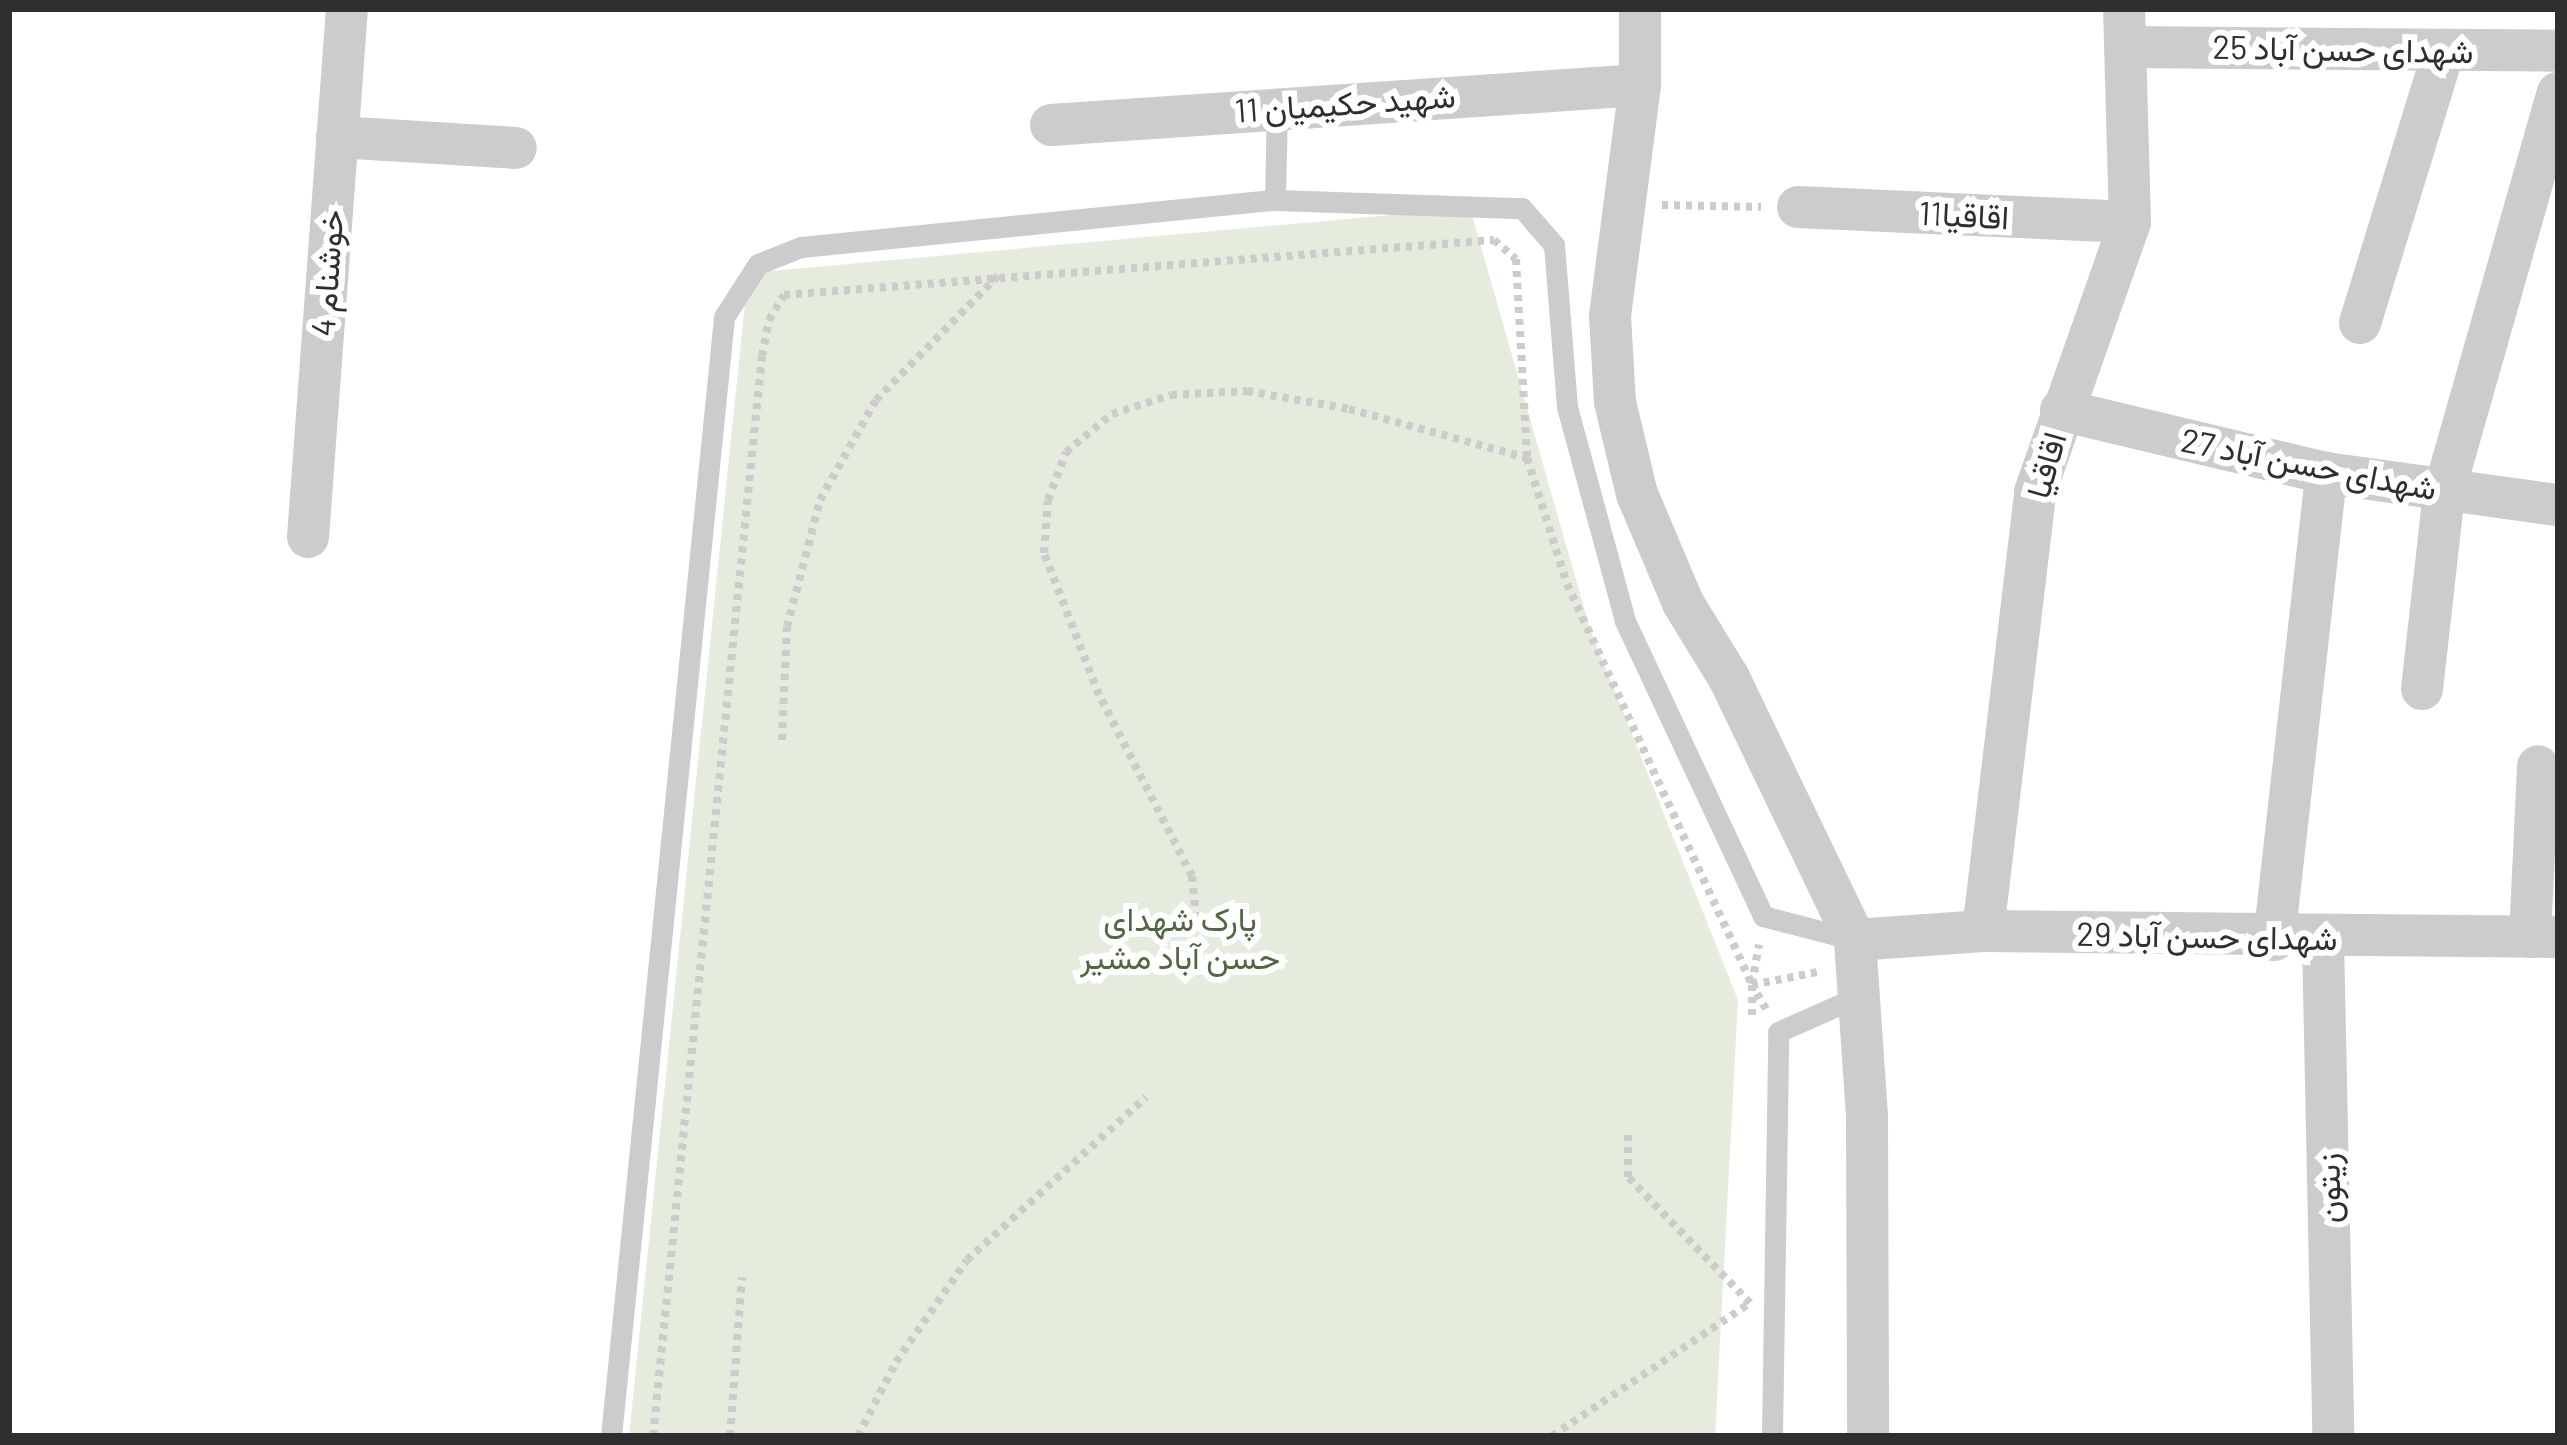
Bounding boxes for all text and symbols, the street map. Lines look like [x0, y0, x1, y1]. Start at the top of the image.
street label: شهدای حسن آباد 25 [2212, 27, 2474, 71]
street label: شهید حکیمیان 11 [1233, 76, 1457, 130]
street label: 11اقاقیا [1918, 193, 2010, 237]
street label: خوشنام 4 [303, 208, 351, 338]
street label: شهدای حسن آباد 27 [2178, 420, 2440, 508]
street label: اقاقیا [2018, 427, 2074, 503]
park label: پارک شهدای حسن آباد مشیر [1080, 899, 1280, 977]
street label: شهدای حسن آباد 29 [2076, 914, 2338, 958]
street label: زیتون [2308, 1152, 2348, 1224]

